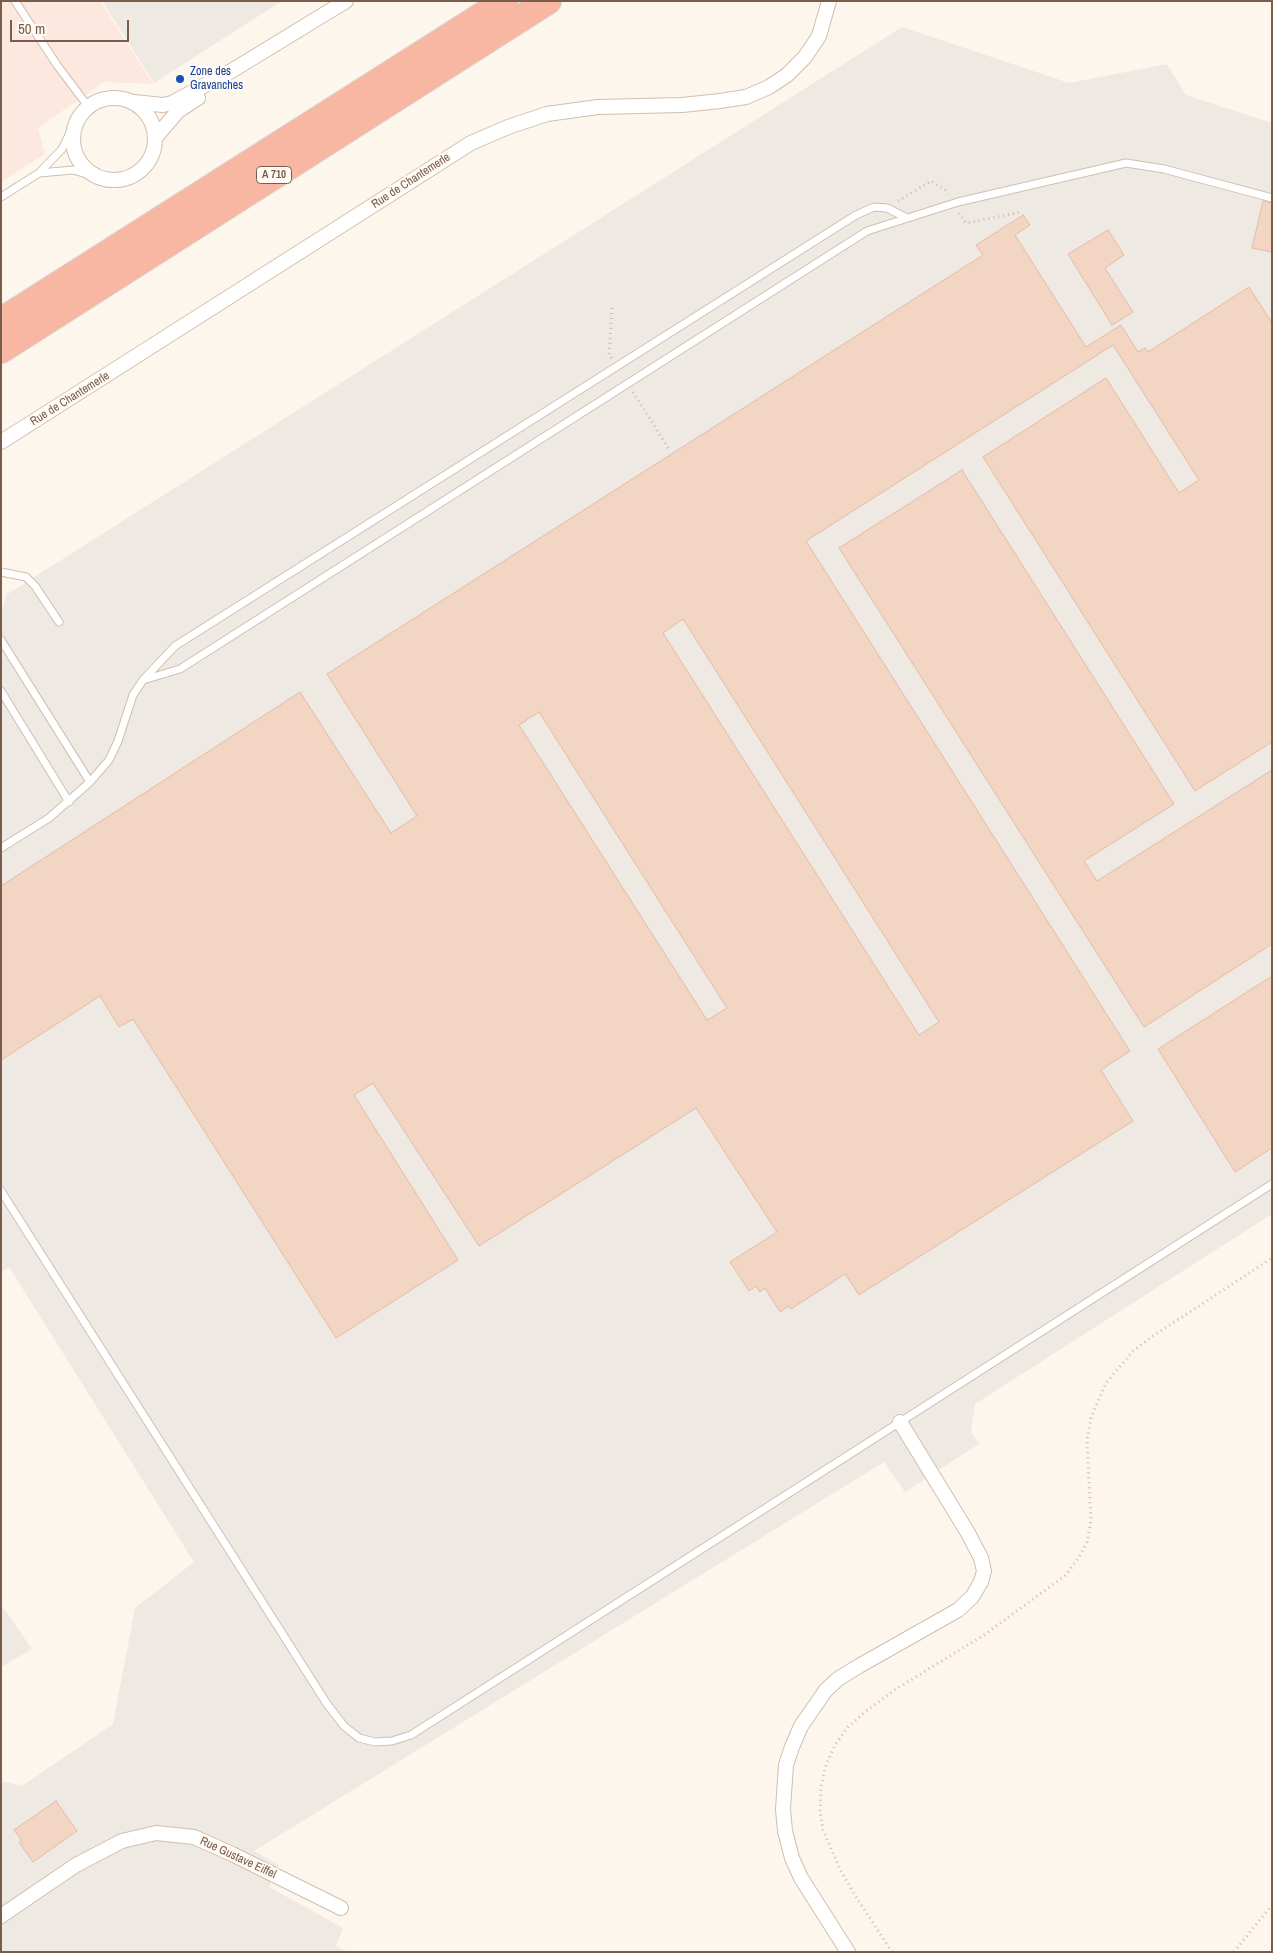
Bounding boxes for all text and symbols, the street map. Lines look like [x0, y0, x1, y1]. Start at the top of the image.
scale bar [12, 10, 131, 42]
text: 50 m [18, 18, 45, 39]
place label: Zone des Gravanches [190, 65, 243, 93]
marker: Zone des Gravanches [174, 73, 186, 85]
street label: Rue de Chantemerle [369, 150, 453, 212]
road number: A 710 [256, 166, 292, 184]
street label: Rue de Chantemerle [28, 369, 112, 429]
street label: Rue Gustave Eiffel [198, 1834, 278, 1882]

